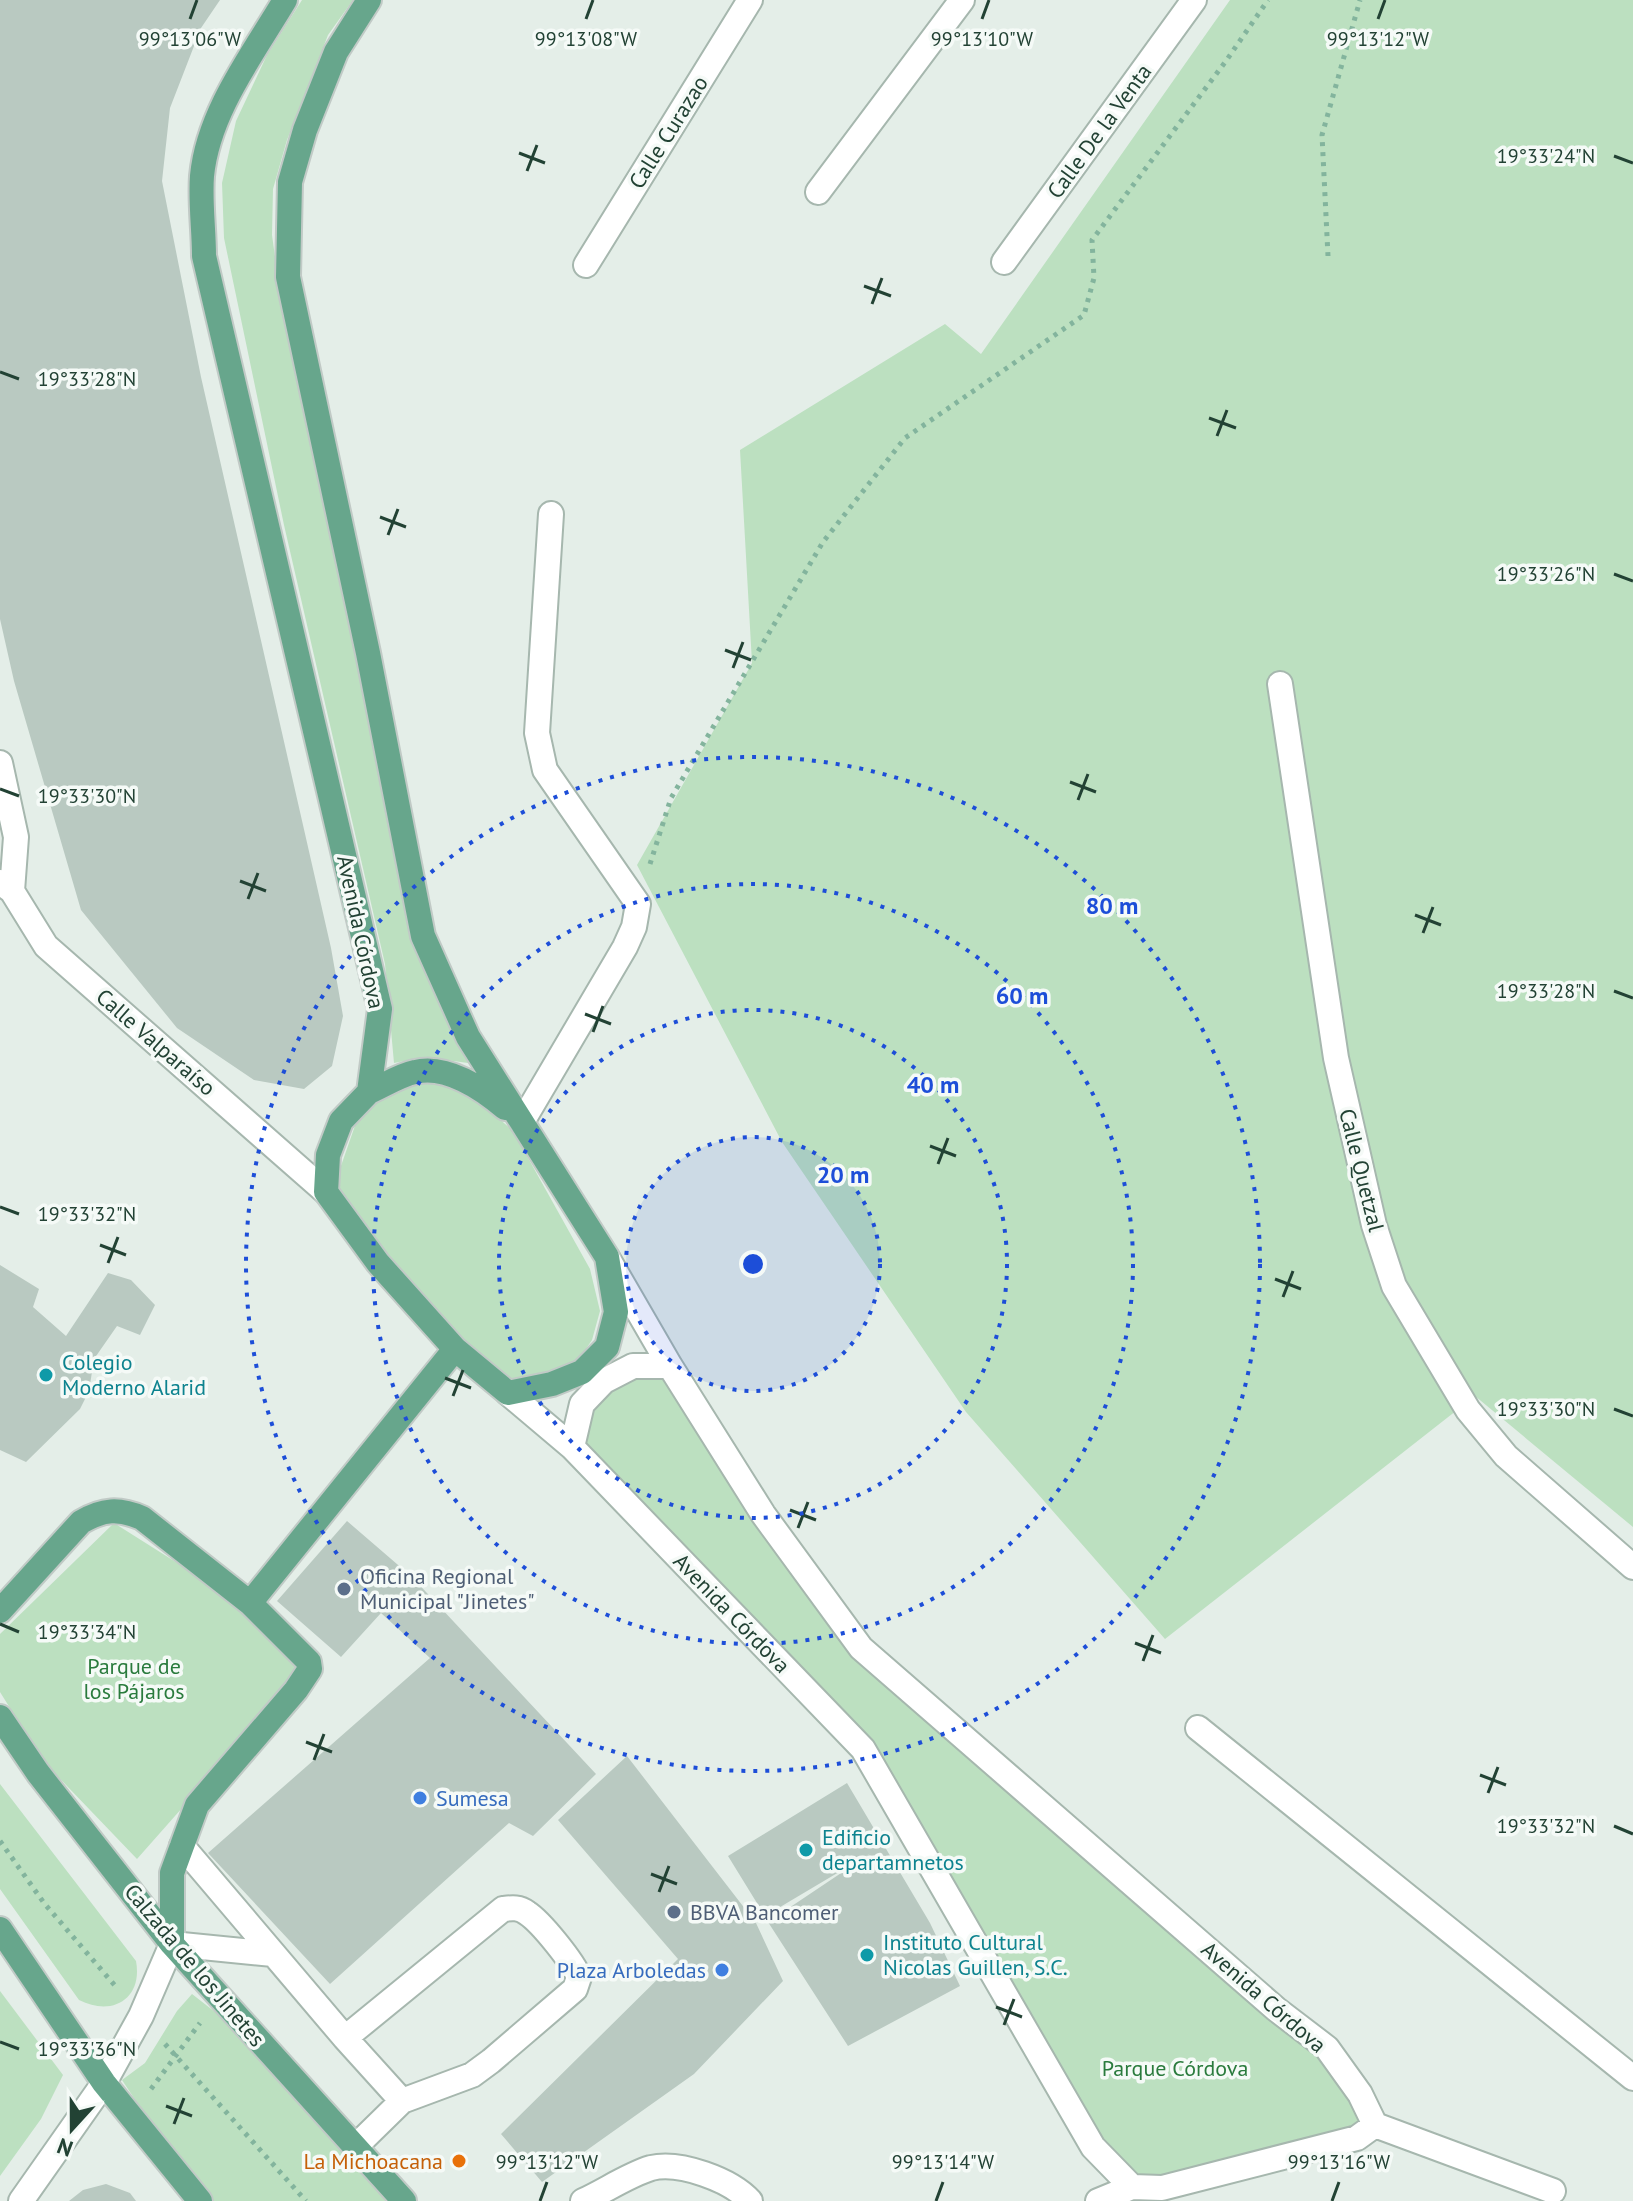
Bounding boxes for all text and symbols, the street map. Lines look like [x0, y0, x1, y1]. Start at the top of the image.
text: 99°13'06"W [139, 26, 242, 52]
text: 99°13'08"W [535, 26, 638, 52]
text: 99°13'10"W [931, 26, 1034, 52]
text: 99°13'12"W [1327, 26, 1430, 52]
street label: Calle De la Venta [1041, 58, 1157, 204]
street label: Calle Curazao [622, 70, 714, 194]
text: 19°33'24"N [1497, 143, 1595, 169]
text: 19°33'28"N [38, 366, 136, 392]
text: 19°33'26"N [1497, 561, 1595, 587]
text: 19°33'30"N [38, 783, 136, 809]
street label: Avenida Córdova [331, 853, 391, 1011]
text: 80 m [1086, 890, 1138, 921]
text: 19°33'28"N [1497, 978, 1595, 1004]
text: 60 m [996, 980, 1048, 1011]
street label: Calle Valparaíso [91, 982, 221, 1102]
text: 40 m [907, 1069, 959, 1100]
street label: Calle Quetzal [1333, 1106, 1391, 1235]
text: 20 m [817, 1159, 869, 1190]
text: 19°33'32"N [38, 1201, 136, 1227]
centre of rings [739, 1250, 767, 1278]
place label: Colegio Moderno Alarid [62, 1348, 206, 1401]
marker: Colegio Moderno Alarid [37, 1366, 55, 1384]
text: 19°33'30"N [1497, 1396, 1595, 1422]
street label: Avenida Córdova [668, 1547, 796, 1679]
place label: Oficina Regional Municipal "Jinetes" [360, 1562, 535, 1615]
marker: Oficina Regional Municipal "Jinetes" [335, 1580, 353, 1598]
text: 19°33'34"N [38, 1619, 136, 1645]
park label: Parque de los Pájaros [83, 1652, 185, 1705]
place label: Sumesa [436, 1784, 509, 1812]
marker: Sumesa [411, 1789, 429, 1807]
text: 19°33'32"N [1497, 1813, 1595, 1839]
place label: Edificio departamnetos [822, 1823, 964, 1876]
marker: Edificio departamnetos [797, 1841, 815, 1859]
street label: Calzada de los Jinetes [119, 1878, 271, 2052]
place label: BBVA Bancomer [690, 1898, 839, 1926]
marker: BBVA Bancomer [665, 1903, 683, 1921]
place label: Instituto Cultural Nicolas Guillen, S.C. [883, 1928, 1067, 1981]
street label: Avenida Córdova [1196, 1935, 1332, 2059]
marker: Instituto Cultural Nicolas Guillen, S.C. [858, 1946, 876, 1964]
place label: Plaza Arboledas [557, 1956, 706, 1984]
marker: Plaza Arboledas [713, 1961, 731, 1979]
text: 19°33'36"N [38, 2036, 136, 2062]
park label: Parque Córdova [1102, 2054, 1248, 2082]
north arrow [32, 2089, 112, 2169]
text: N [53, 2132, 77, 2163]
place label: La Michoacana [304, 2147, 443, 2175]
text: 99°13'12"W [496, 2149, 599, 2175]
text: 99°13'14"W [892, 2149, 995, 2175]
text: 99°13'16"W [1288, 2149, 1391, 2175]
marker: La Michoacana [450, 2152, 468, 2170]

